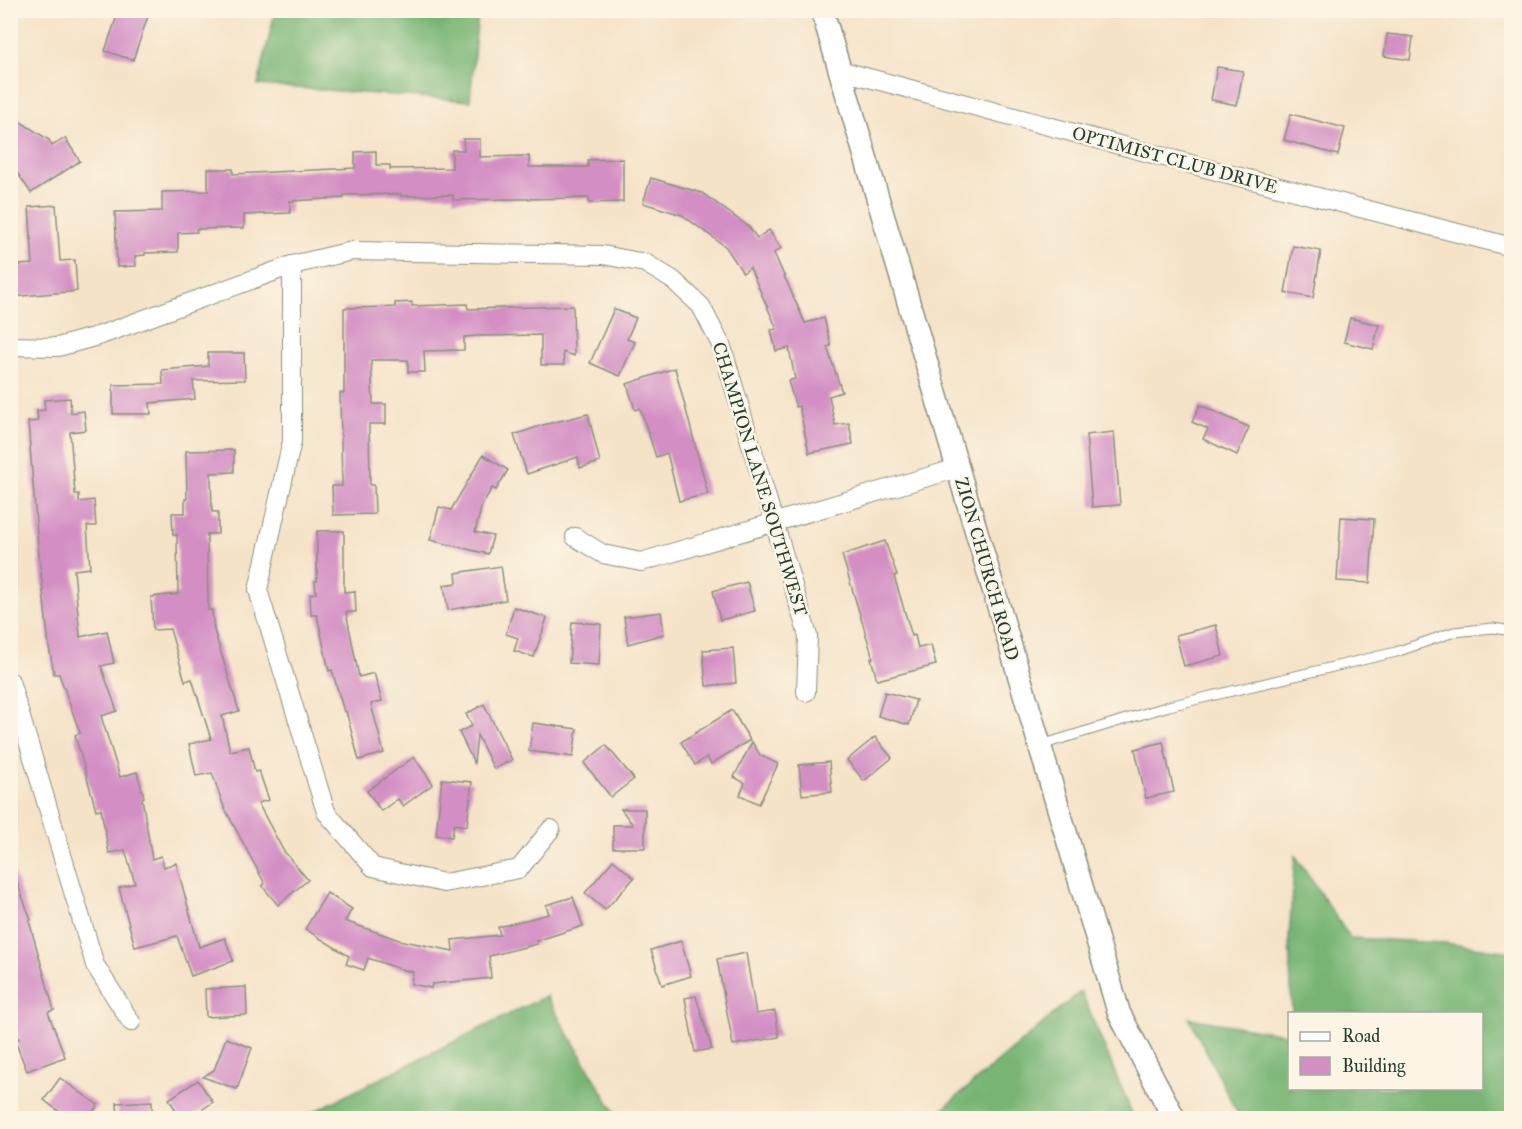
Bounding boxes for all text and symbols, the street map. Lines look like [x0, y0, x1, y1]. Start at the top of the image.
street label: OPTIMIST CLUB DRIVE [1070, 122, 1280, 198]
street label: CHAMPION LANE SOUTHWEST [708, 339, 812, 619]
street label: ZION CHURCH ROAD [950, 475, 1024, 663]
legend [1288, 1012, 1483, 1090]
text: Road [1342, 1025, 1380, 1047]
text: Building [1342, 1055, 1406, 1078]

